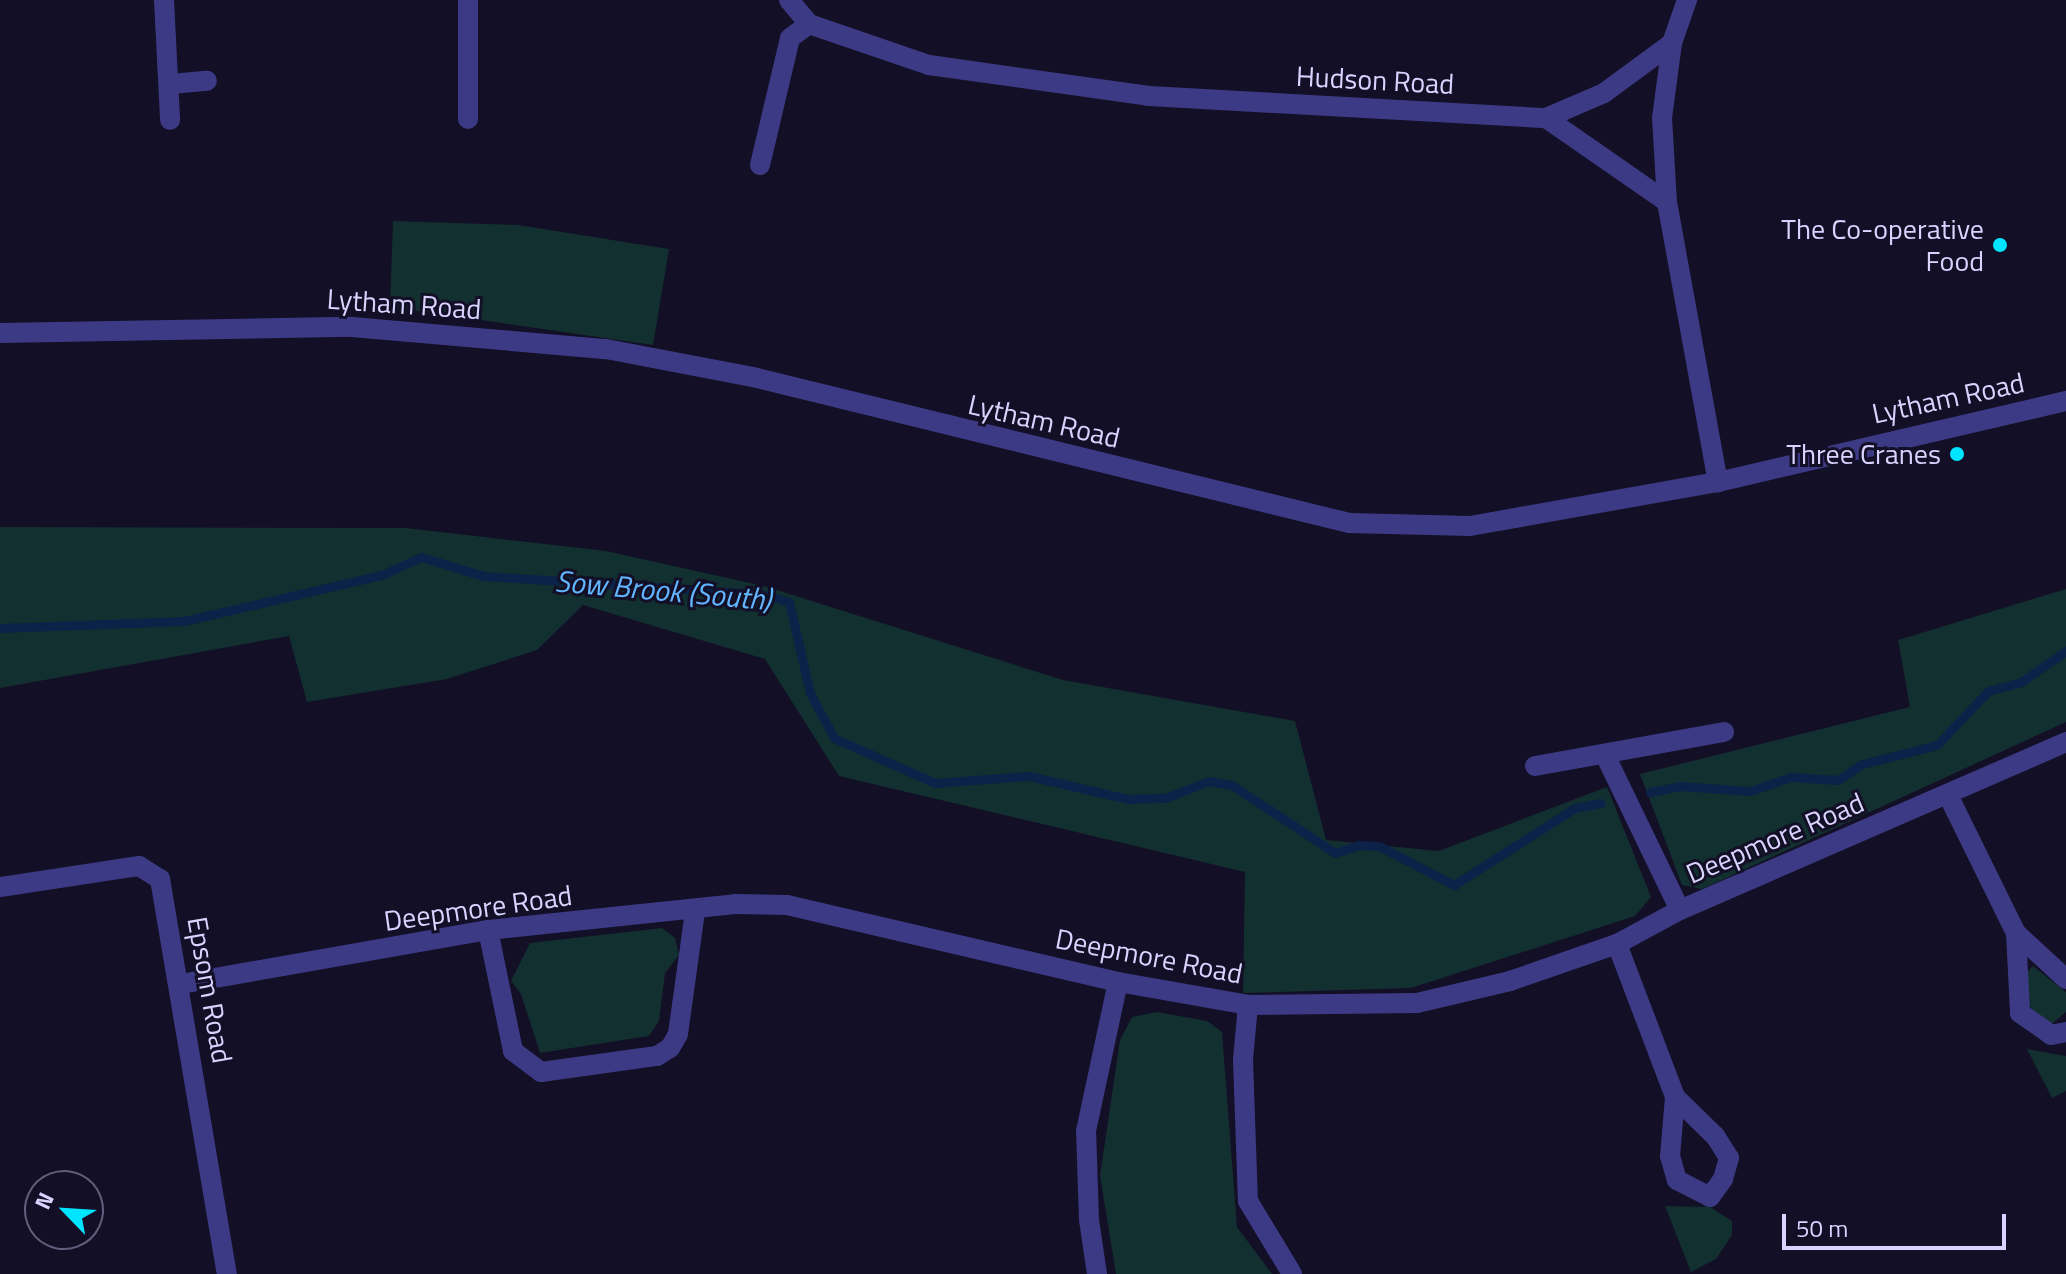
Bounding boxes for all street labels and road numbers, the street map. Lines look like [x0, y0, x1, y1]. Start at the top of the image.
street label: Hudson Road [1295, 59, 1455, 101]
street label: Lytham Road [326, 282, 482, 326]
street label: Lytham Road [1869, 365, 2027, 431]
street label: Lytham Road [965, 387, 1123, 455]
street label: Deepmore Road [1681, 785, 1869, 891]
street label: Deepmore Road [382, 878, 574, 938]
street label: Epsom Road [181, 914, 239, 1066]
street label: Deepmore Road [1053, 921, 1245, 991]

